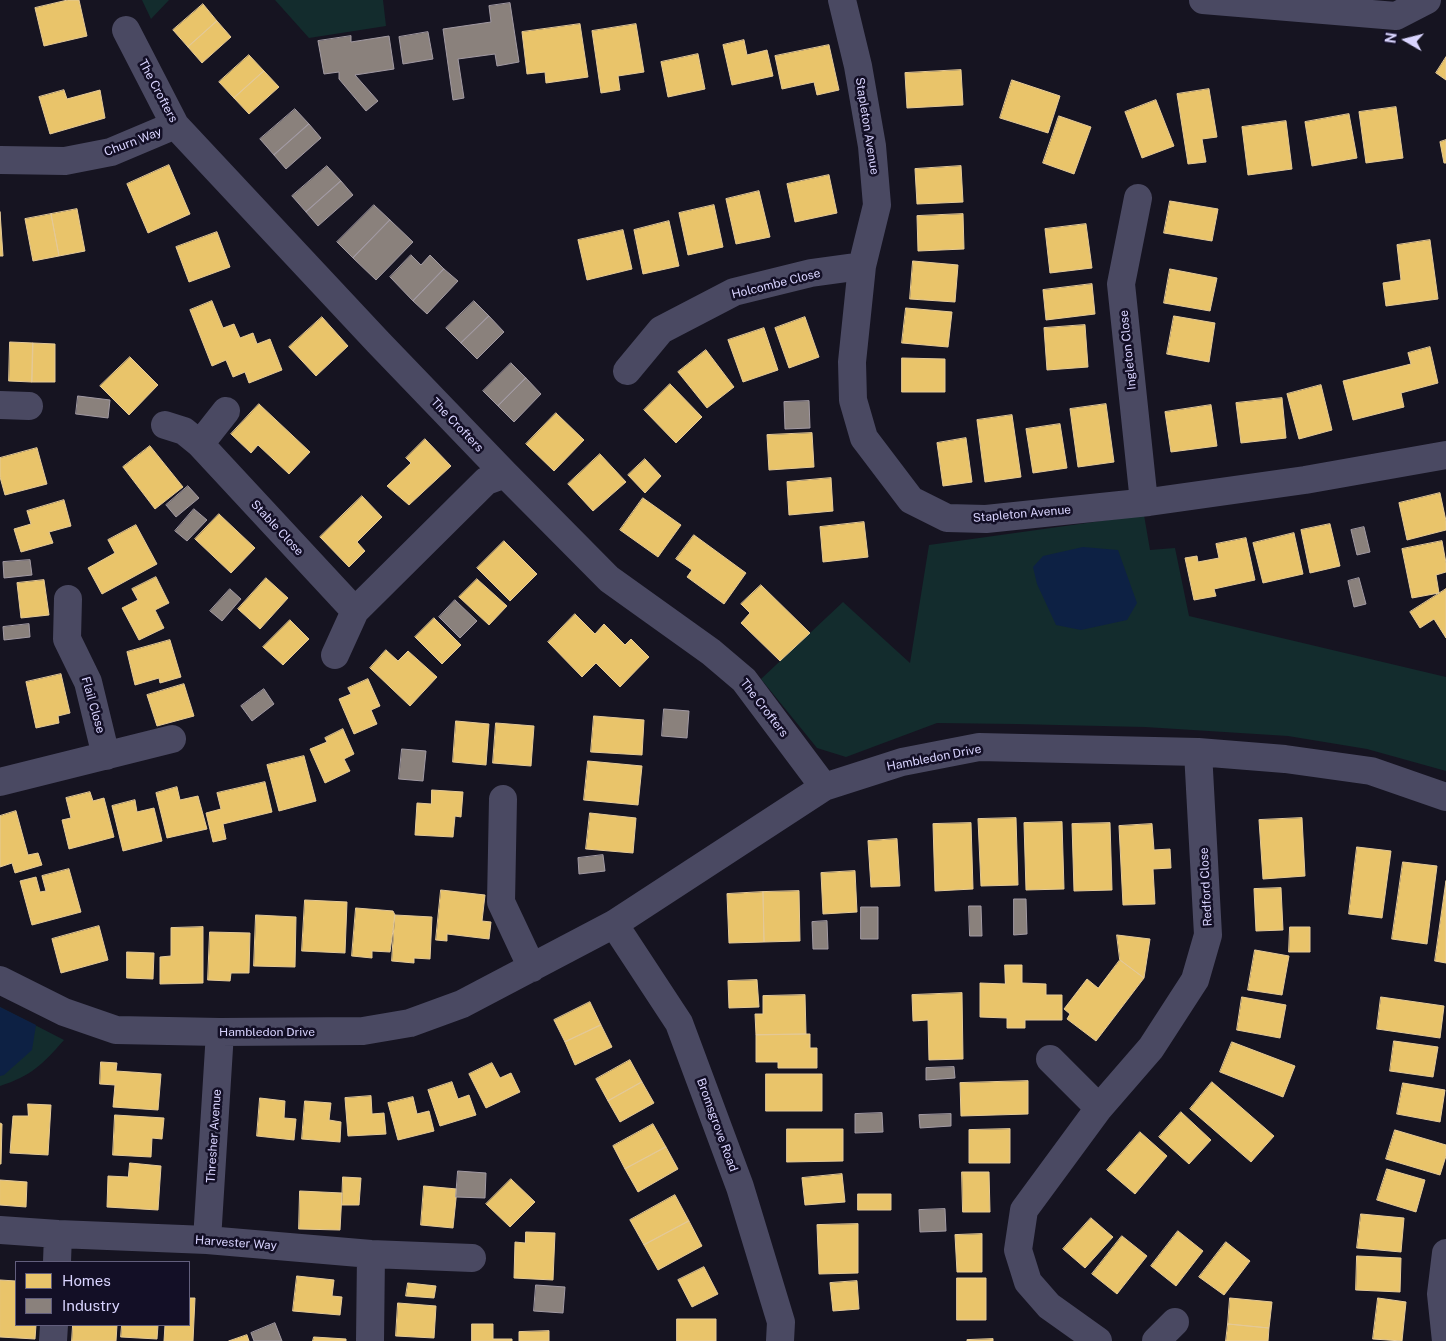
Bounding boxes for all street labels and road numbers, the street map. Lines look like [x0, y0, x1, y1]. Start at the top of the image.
street label: The Crofters [135, 57, 181, 125]
street label: Stapleton Avenue [852, 76, 882, 176]
street label: Churn Way [102, 124, 164, 160]
street label: Holcombe Close [730, 266, 822, 302]
street label: Ingleton Close [1117, 309, 1139, 391]
street label: The Crofters [428, 395, 486, 455]
street label: Stable Close [248, 497, 306, 559]
street label: Stapleton Avenue [972, 503, 1072, 525]
street label: Flail Close [78, 675, 108, 735]
street label: The Crofters [737, 676, 791, 740]
street label: Hambledon Drive [886, 742, 982, 774]
street label: Redford Close [1197, 847, 1215, 927]
street label: Hambledon Drive [219, 1025, 315, 1039]
street label: Bromsgrove Road [693, 1076, 741, 1174]
street label: Thresher Avenue [204, 1089, 224, 1183]
street label: Harvester Way [195, 1233, 277, 1253]

